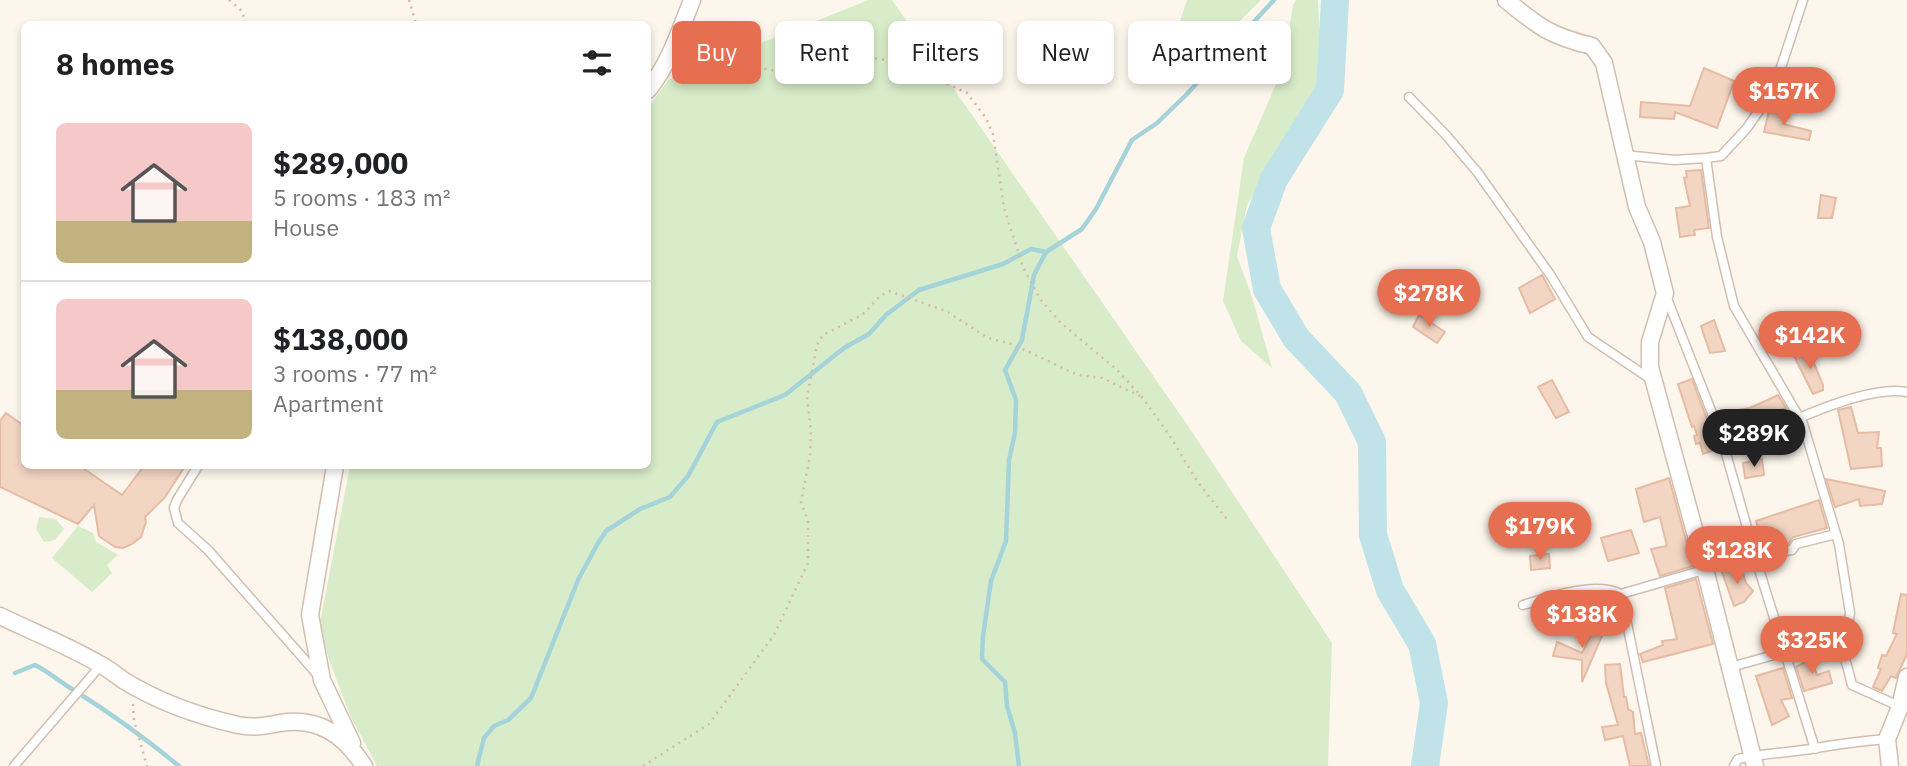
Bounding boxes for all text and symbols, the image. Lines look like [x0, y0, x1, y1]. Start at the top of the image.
chip: Buy [672, 21, 761, 84]
chip: Rent [775, 21, 874, 84]
chip: Filters [888, 21, 1003, 84]
chip: New [1017, 21, 1114, 84]
chip: Apartment [1128, 21, 1291, 84]
text: 8 homes [56, 44, 175, 83]
icon: filters [578, 44, 616, 82]
pin: $157K [1735, 68, 1833, 127]
text: $157K [1748, 75, 1820, 105]
text: $289,000 [273, 143, 408, 182]
icon: home [112, 151, 196, 235]
text: 5 rooms · 183 m² [273, 182, 451, 212]
text: House [273, 212, 339, 242]
pin: $278K [1380, 270, 1478, 329]
text: $278K [1393, 277, 1465, 307]
pin: $142K [1761, 312, 1859, 371]
text: $138,000 [273, 319, 408, 358]
text: $142K [1774, 319, 1846, 349]
icon: home [112, 327, 196, 411]
text: 3 rooms · 77 m² [273, 358, 437, 388]
text: Apartment [273, 388, 384, 418]
pin: $289K [1705, 410, 1803, 469]
text: $289K [1718, 417, 1790, 447]
pin: $179K [1491, 503, 1589, 562]
text: $179K [1504, 510, 1576, 540]
pin: $128K [1688, 526, 1786, 586]
text: $128K [1701, 534, 1773, 564]
pin: $138K [1533, 590, 1631, 650]
text: $138K [1546, 598, 1618, 628]
pin: $325K [1763, 616, 1861, 676]
text: $325K [1776, 624, 1848, 654]

